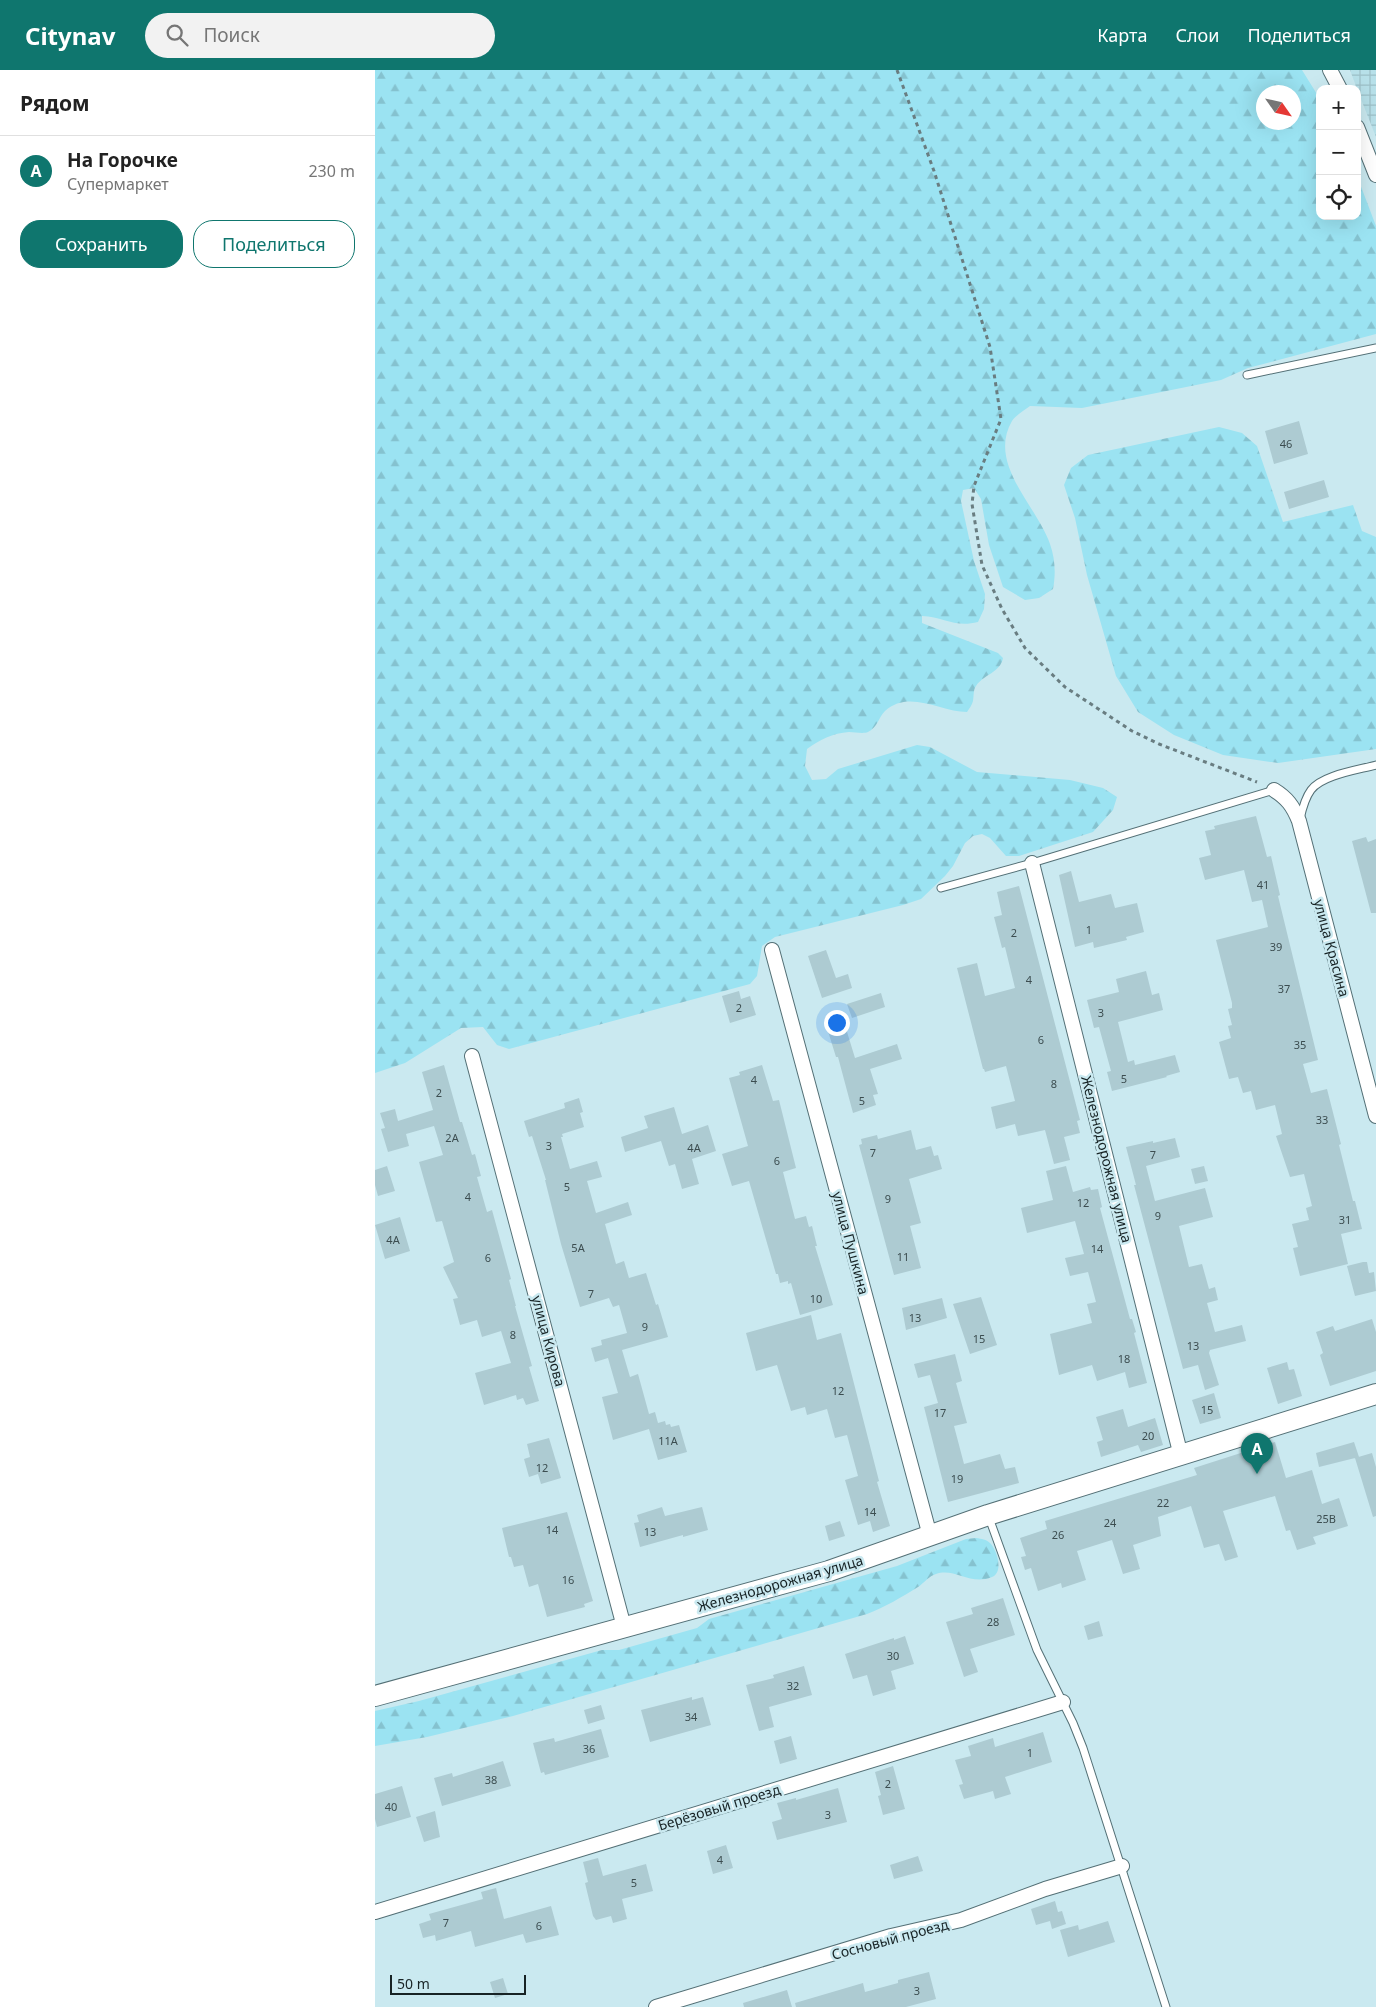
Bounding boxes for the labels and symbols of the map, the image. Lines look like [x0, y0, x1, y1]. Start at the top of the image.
north arrow [1256, 85, 1301, 130]
house number: 46 [1280, 436, 1292, 451]
house number: 41 [1257, 877, 1269, 892]
street label: улица Красина [1310, 897, 1354, 999]
house number: 1 [1086, 922, 1092, 937]
house number: 2 [1011, 925, 1017, 940]
house number: 39 [1270, 939, 1282, 954]
house number: 4 [1026, 972, 1033, 987]
house number: 37 [1278, 981, 1290, 996]
house number: 2 [736, 1000, 742, 1015]
house number: 3 [1098, 1005, 1104, 1020]
your location [824, 1010, 850, 1036]
house number: 6 [1038, 1032, 1044, 1047]
house number: 35 [1294, 1037, 1306, 1052]
house number: 5 [1121, 1071, 1127, 1086]
house number: 4 [751, 1072, 758, 1087]
street label: Железнодорожная улица [1077, 1074, 1137, 1244]
house number: 8 [1051, 1076, 1057, 1091]
house number: 2 [436, 1085, 442, 1100]
house number: 5 [859, 1093, 865, 1108]
house number: 33 [1316, 1112, 1328, 1127]
house number: 2А [445, 1130, 460, 1145]
house number: 3 [546, 1138, 552, 1153]
house number: 4А [687, 1140, 702, 1155]
house number: 7 [870, 1145, 876, 1160]
house number: 7 [1150, 1147, 1156, 1162]
house number: 6 [774, 1153, 780, 1168]
house number: 5 [564, 1179, 570, 1194]
house number: 4 [465, 1189, 472, 1204]
street label: улица Пушкина [828, 1189, 874, 1297]
house number: 9 [885, 1191, 891, 1206]
house number: 12 [1077, 1195, 1089, 1210]
house number: 9 [1155, 1208, 1161, 1223]
house number: 31 [1339, 1212, 1351, 1227]
house number: 4А [386, 1232, 401, 1247]
house number: 5А [571, 1240, 586, 1255]
house number: 14 [1091, 1241, 1104, 1256]
house number: 11 [897, 1249, 909, 1264]
house number: 6 [485, 1250, 491, 1265]
house number: 7 [588, 1286, 594, 1301]
house number: 10 [810, 1291, 822, 1306]
street label: улица Кирова [528, 1293, 570, 1389]
house number: 13 [909, 1310, 921, 1325]
house number: 9 [642, 1319, 648, 1334]
house number: 8 [510, 1327, 516, 1342]
house number: 15 [973, 1331, 985, 1346]
house number: 13 [1187, 1338, 1199, 1353]
house number: 18 [1118, 1351, 1130, 1366]
house number: 12 [832, 1383, 844, 1398]
house number: 15 [1201, 1402, 1213, 1417]
house number: 17 [934, 1405, 946, 1420]
house number: 20 [1142, 1428, 1154, 1443]
house number: 11А [658, 1433, 679, 1448]
pin: A [1241, 1433, 1273, 1474]
house number: 12 [536, 1460, 548, 1475]
house number: 19 [951, 1471, 963, 1486]
house number: 22 [1157, 1495, 1169, 1510]
house number: 14 [864, 1504, 877, 1519]
house number: 25В [1316, 1511, 1336, 1526]
house number: 24 [1104, 1515, 1117, 1530]
house number: 14 [546, 1522, 559, 1537]
house number: 13 [644, 1524, 656, 1539]
house number: 26 [1052, 1527, 1064, 1542]
street label: Железнодорожная улица [695, 1550, 865, 1616]
house number: 16 [562, 1572, 574, 1587]
house number: 28 [987, 1614, 999, 1629]
house number: 30 [887, 1648, 899, 1663]
house number: 32 [787, 1678, 799, 1693]
house number: 34 [685, 1709, 698, 1724]
house number: 36 [583, 1741, 595, 1756]
house number: 1 [1027, 1745, 1033, 1760]
house number: 38 [485, 1772, 497, 1787]
house number: 2 [885, 1776, 891, 1791]
street label: Берёзовый проезд [656, 1779, 783, 1835]
house number: 40 [385, 1799, 397, 1814]
house number: 3 [825, 1807, 831, 1822]
house number: 4 [717, 1852, 724, 1867]
house number: 5 [631, 1875, 637, 1890]
street label: Сосновый проезд [829, 1914, 951, 1964]
house number: 7 [443, 1915, 449, 1930]
house number: 6 [536, 1918, 542, 1933]
scale bar [390, 1972, 526, 1995]
house number: 3 [914, 1983, 920, 1998]

